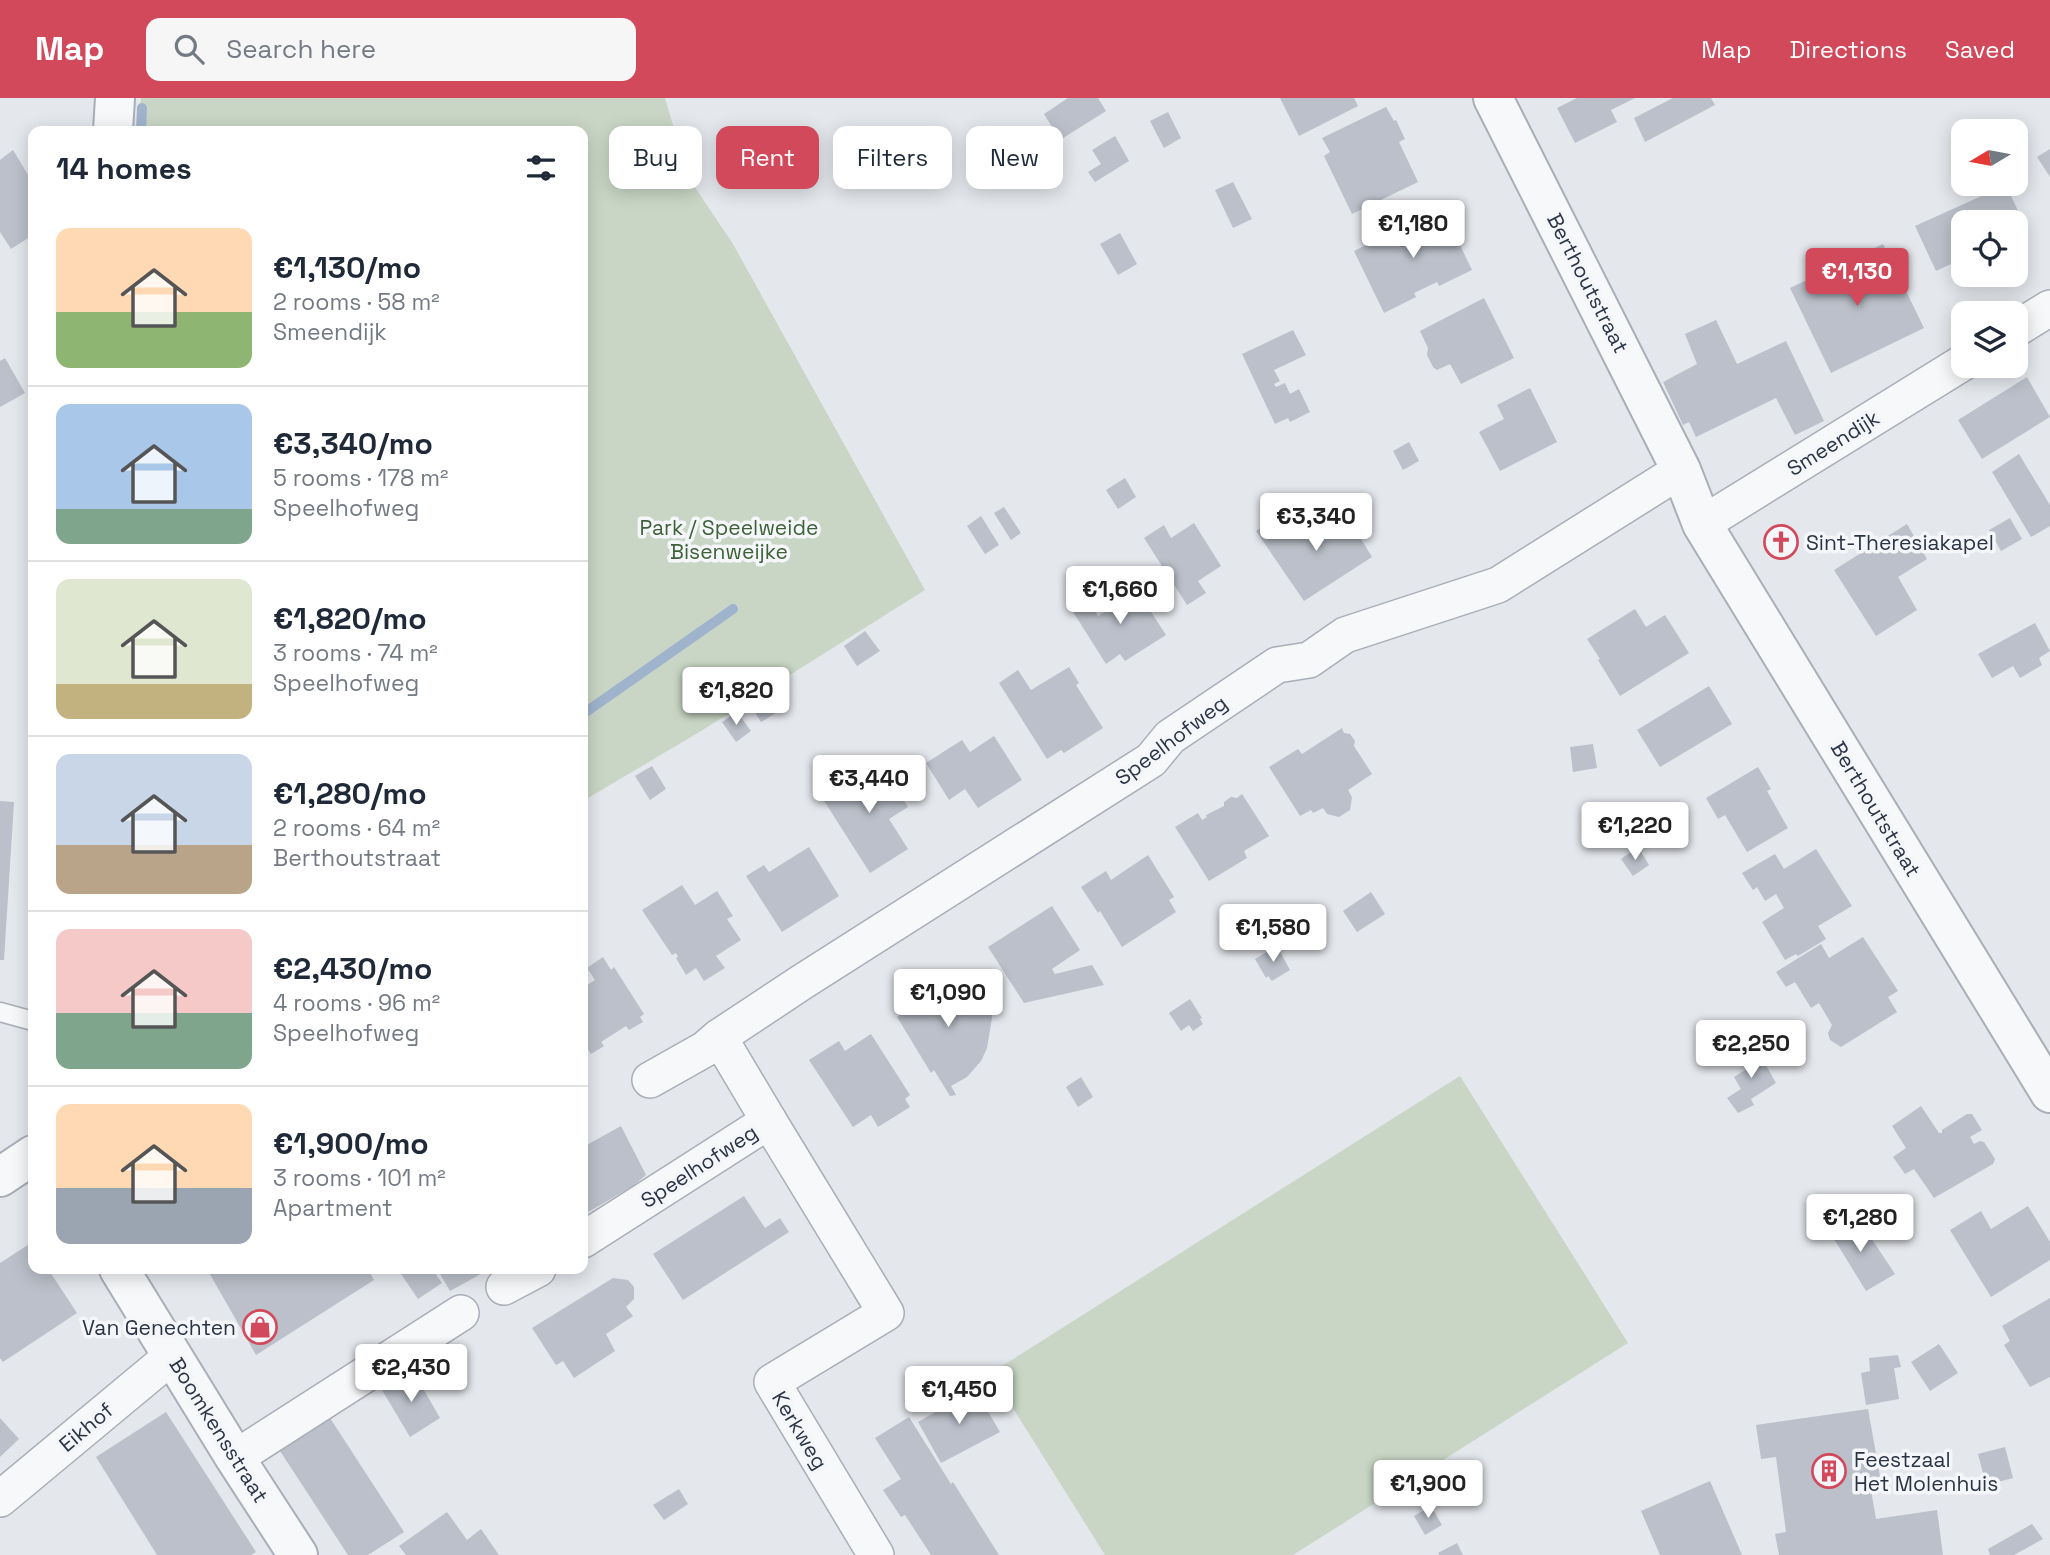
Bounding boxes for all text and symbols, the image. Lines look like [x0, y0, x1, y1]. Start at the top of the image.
search box [146, 18, 636, 81]
text: Map [35, 28, 104, 70]
icon: search [170, 30, 208, 68]
text: Search here [226, 32, 376, 66]
text: Map [1701, 34, 1751, 65]
text: Directions [1789, 34, 1907, 65]
text: Saved [1945, 34, 2015, 65]
north arrow [1951, 119, 2028, 196]
map controls [1951, 119, 2028, 378]
chip: Buy [609, 126, 702, 189]
chip: Rent [716, 126, 819, 189]
chip: Filters [833, 126, 952, 189]
chip: New [966, 126, 1063, 189]
text: 14 homes [56, 149, 192, 188]
icon: filters [522, 149, 560, 187]
pin: €1,180 [1356, 200, 1470, 260]
text: €1,180 [1378, 208, 1448, 238]
street label: Berthoutstraat [1541, 209, 1635, 357]
button: locate [1951, 210, 2028, 287]
text: €1,130/mo [273, 248, 421, 287]
pin: €1,130 [1800, 248, 1914, 308]
icon: home [112, 256, 196, 340]
text: €1,130 [1822, 256, 1892, 286]
text: 2 rooms · 58 m² [273, 287, 440, 317]
button: layers [1951, 301, 2028, 378]
text: Smeendijk [273, 317, 387, 347]
street label: Smeendijk [1782, 404, 1884, 482]
text: €3,340/mo [273, 424, 433, 463]
icon: home [112, 432, 196, 516]
text: 5 rooms · 178 m² [273, 463, 448, 493]
text: Speelhofweg [273, 493, 419, 523]
pin: €3,340 [1259, 494, 1373, 553]
text: €3,340 [1276, 501, 1356, 531]
park label: Park / Speelweide Bisenweijke [640, 514, 818, 565]
church icon: Sint-Theresiakapel [1762, 523, 1800, 561]
place label: Sint-Theresiakapel [1806, 529, 1994, 556]
pin: €1,660 [1063, 566, 1177, 626]
text: €1,660 [1082, 574, 1158, 604]
text: €1,820/mo [273, 599, 427, 638]
icon: home [112, 607, 196, 691]
text: 3 rooms · 74 m² [273, 638, 438, 668]
text: Speelhofweg [273, 668, 419, 698]
pin: €1,820 [679, 668, 793, 727]
text: €1,820 [698, 675, 774, 705]
street label: Speelhofweg [1109, 689, 1233, 791]
street label: Berthoutstraat [1825, 736, 1927, 882]
pin: €3,440 [812, 756, 926, 815]
text: €3,440 [829, 763, 909, 793]
text: €1,280/mo [273, 774, 427, 813]
icon: home [112, 782, 196, 866]
pin: €1,220 [1578, 802, 1692, 862]
text: €1,220 [1598, 810, 1672, 840]
text: 2 rooms · 64 m² [273, 813, 440, 843]
text: Berthoutstraat [273, 843, 441, 873]
pin: €1,580 [1216, 904, 1330, 964]
text: €1,580 [1235, 912, 1311, 942]
text: €2,430/mo [273, 949, 432, 988]
icon: home [112, 957, 196, 1041]
pin: €1,090 [891, 970, 1005, 1029]
text: €1,090 [910, 977, 986, 1007]
text: 4 rooms · 96 m² [273, 988, 440, 1018]
text: Speelhofweg [273, 1018, 419, 1048]
pin: €2,250 [1694, 1020, 1808, 1080]
text: €2,250 [1712, 1028, 1790, 1058]
street label: Speelhofweg [636, 1118, 762, 1214]
text: €1,900/mo [273, 1124, 429, 1163]
icon: home [112, 1132, 196, 1216]
text: 3 rooms · 101 m² [273, 1163, 446, 1193]
text: Apartment [273, 1193, 393, 1223]
pin: €1,280 [1803, 1194, 1917, 1254]
text: €1,280 [1822, 1202, 1898, 1232]
shop icon: Van Genechten [241, 1308, 279, 1346]
place label: Van Genechten [82, 1314, 236, 1341]
pin: €2,430 [354, 1344, 468, 1404]
street label: Boomkensstraat [164, 1352, 274, 1508]
text: €2,430 [371, 1352, 451, 1382]
pin: €1,450 [902, 1366, 1016, 1426]
text: €1,450 [921, 1374, 997, 1404]
street label: Kerkweg [766, 1386, 834, 1474]
street label: Eikhof [53, 1396, 119, 1458]
place label: Feestzaal Het Molenhuis [1854, 1446, 1998, 1497]
building icon: Feestzaal Het Molenhuis [1810, 1452, 1848, 1490]
pin: €1,900 [1371, 1460, 1485, 1520]
text: €1,900 [1390, 1468, 1466, 1498]

